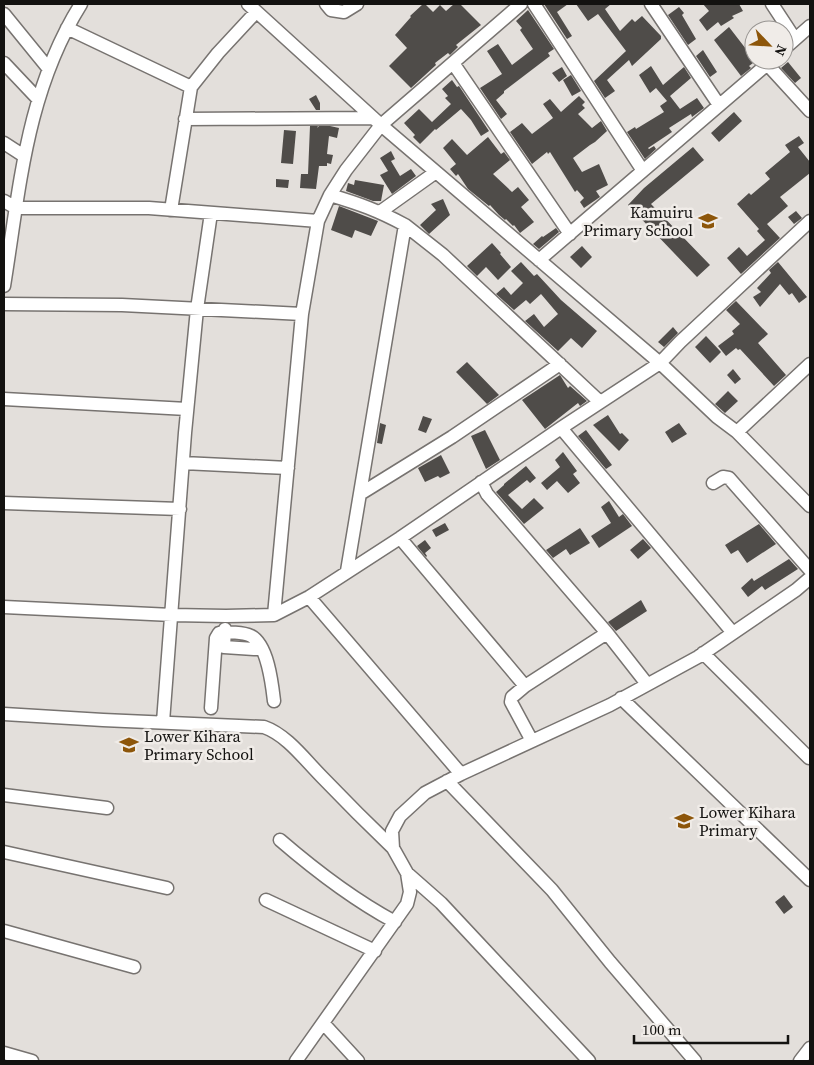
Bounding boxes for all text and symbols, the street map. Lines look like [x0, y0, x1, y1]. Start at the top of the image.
north arrow [744, 20, 794, 70]
text: N [770, 42, 792, 59]
place label: Kamuiru Primary School [583, 201, 693, 241]
school or university icon: Kamuiru Primary School [697, 210, 719, 232]
place label: Lower Kihara Primary School [144, 725, 254, 765]
school or university icon: Lower Kihara Primary School [118, 734, 140, 756]
place label: Lower Kihara Primary [699, 801, 797, 841]
school or university icon: Lower Kihara Primary [673, 810, 695, 832]
scale bar [634, 1012, 788, 1044]
text: 100 m [642, 1019, 682, 1040]

